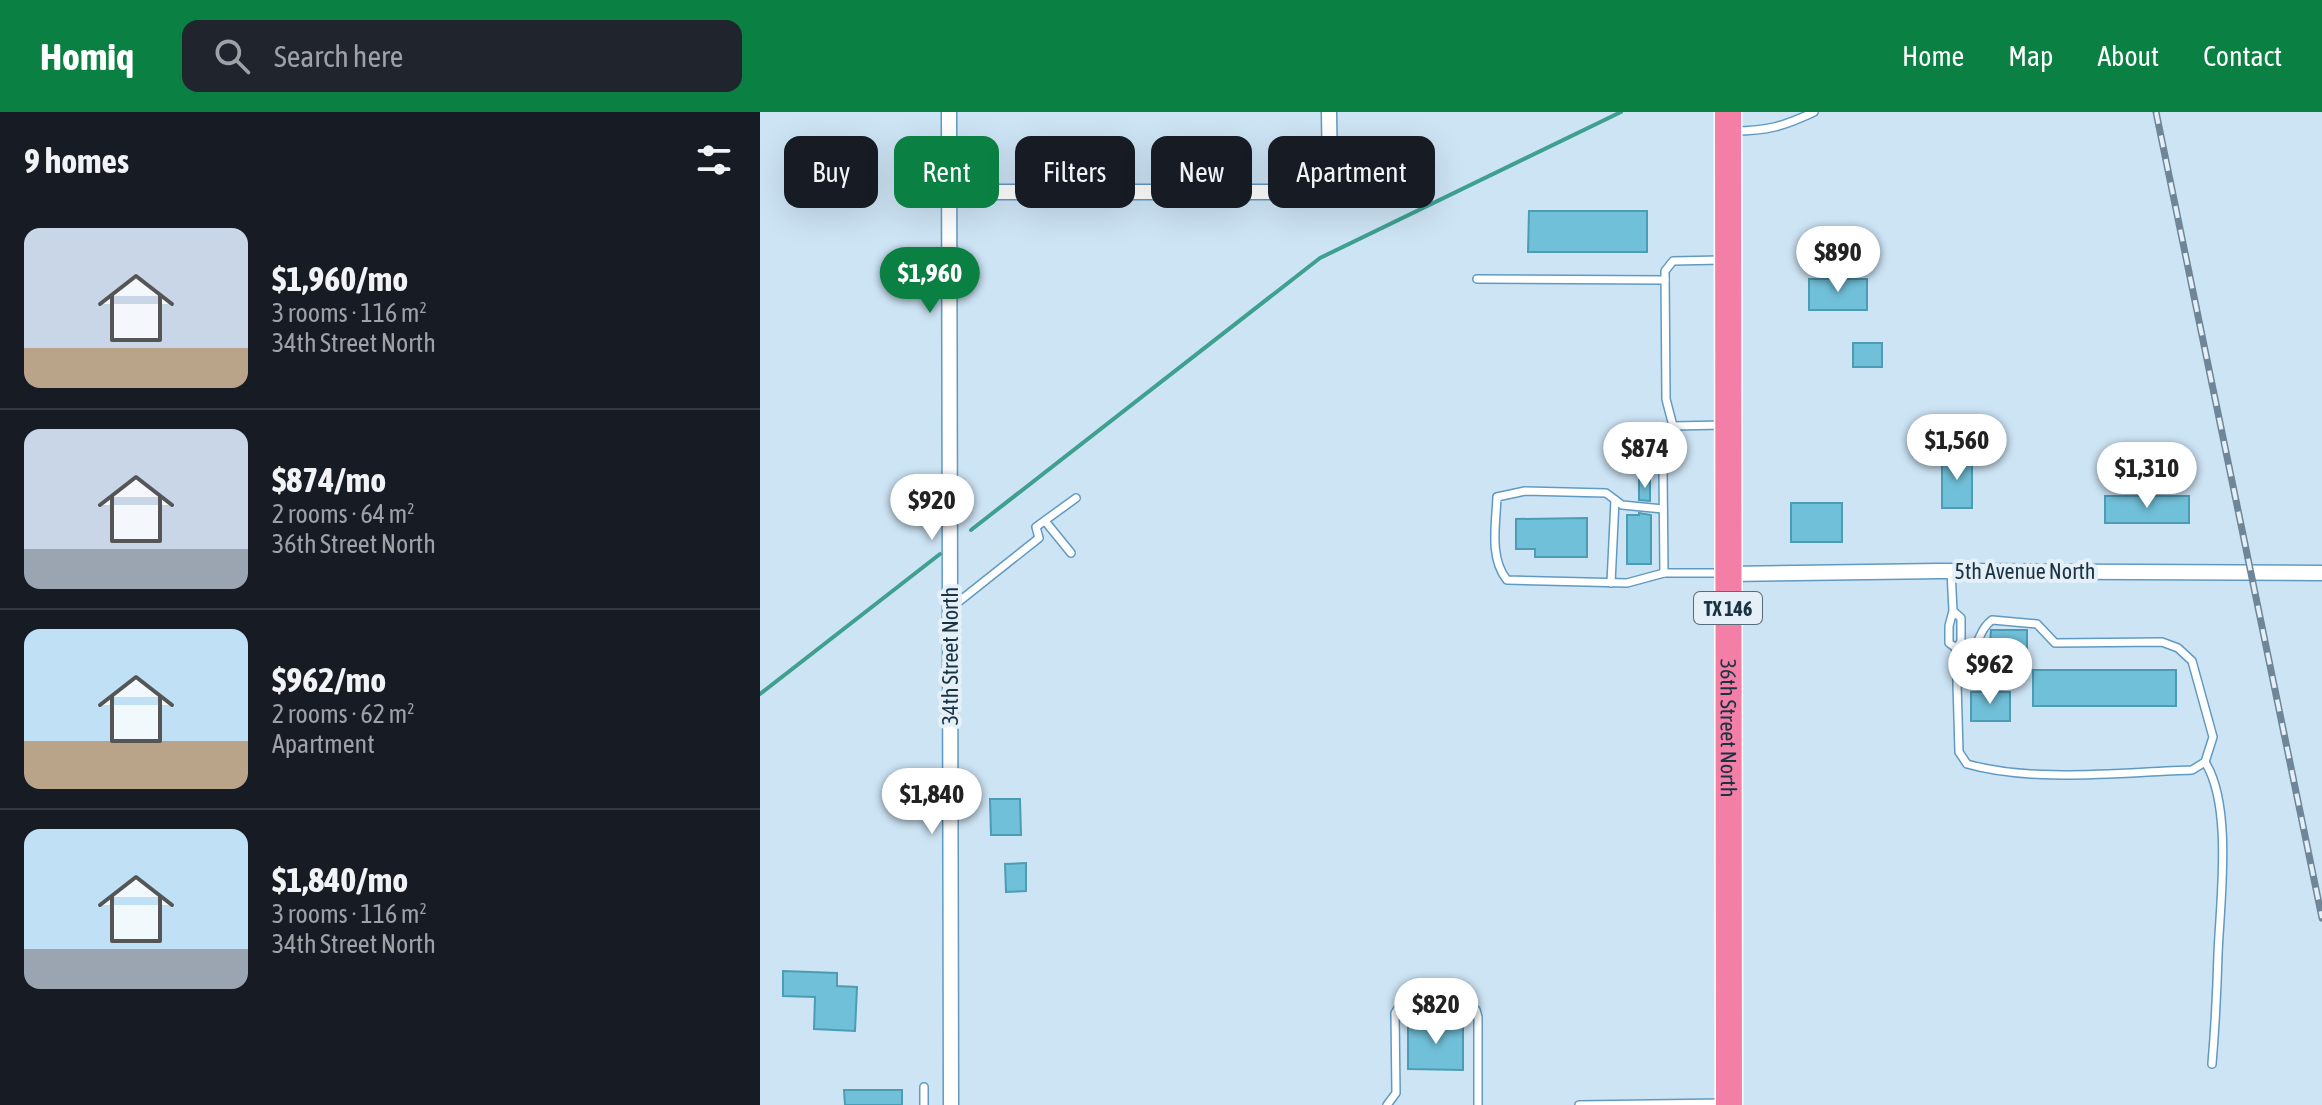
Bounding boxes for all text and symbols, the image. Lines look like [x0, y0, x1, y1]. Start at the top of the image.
search box [182, 20, 742, 92]
icon: search [210, 34, 254, 78]
text: Homiq [40, 35, 134, 78]
text: Search here [274, 39, 403, 73]
text: Home [1902, 40, 1964, 72]
text: Map [2008, 40, 2053, 72]
text: About [2097, 40, 2159, 72]
text: Contact [2203, 40, 2282, 72]
chip: Buy [784, 136, 878, 208]
chip: Rent [894, 136, 999, 208]
chip: Filters [1015, 136, 1135, 208]
chip: New [1151, 136, 1252, 208]
chip: Apartment [1268, 136, 1435, 208]
icon: filters [692, 138, 736, 182]
text: 9 homes [24, 141, 129, 180]
pin: $890 [1791, 226, 1885, 294]
text: $890 [1814, 237, 1862, 267]
pin: $1,960 [865, 247, 995, 315]
text: $1,960 [898, 258, 962, 288]
text: $1,960/mo [272, 259, 408, 298]
icon: home [88, 260, 184, 356]
text: 3 rooms · 116 m² [272, 298, 427, 328]
text: 34th Street North [272, 328, 436, 358]
pin: $1,560 [1892, 414, 2022, 482]
pin: $874 [1598, 422, 1692, 490]
text: $1,560 [1925, 425, 1989, 455]
text: $874 [1621, 433, 1669, 463]
pin: $1,310 [2082, 442, 2212, 510]
text: $1,310 [2115, 453, 2179, 483]
text: $874/mo [272, 460, 386, 499]
icon: home [88, 461, 184, 557]
pin: $920 [885, 474, 979, 542]
text: $920 [908, 485, 956, 515]
text: 2 rooms · 64 m² [272, 499, 414, 529]
text: 36th Street North [272, 529, 436, 559]
street label: 5th Avenue North [1955, 558, 2095, 584]
street label: 34th Street North [937, 587, 963, 725]
road number: TX 146 [1694, 592, 1762, 624]
pin: $962 [1943, 638, 2037, 706]
text: $962 [1966, 649, 2014, 679]
street label: 36th Street North [1716, 659, 1742, 797]
text: $962/mo [272, 660, 386, 699]
icon: home [88, 661, 184, 757]
text: 2 rooms · 62 m² [272, 699, 414, 729]
text: Apartment [272, 729, 375, 759]
pin: $1,840 [867, 768, 997, 836]
text: $1,840 [900, 779, 964, 809]
text: $1,840/mo [272, 860, 408, 899]
icon: home [88, 861, 184, 957]
text: 3 rooms · 116 m² [272, 899, 427, 929]
text: 34th Street North [272, 929, 436, 959]
pin: $820 [1389, 978, 1483, 1046]
text: $820 [1412, 989, 1460, 1019]

